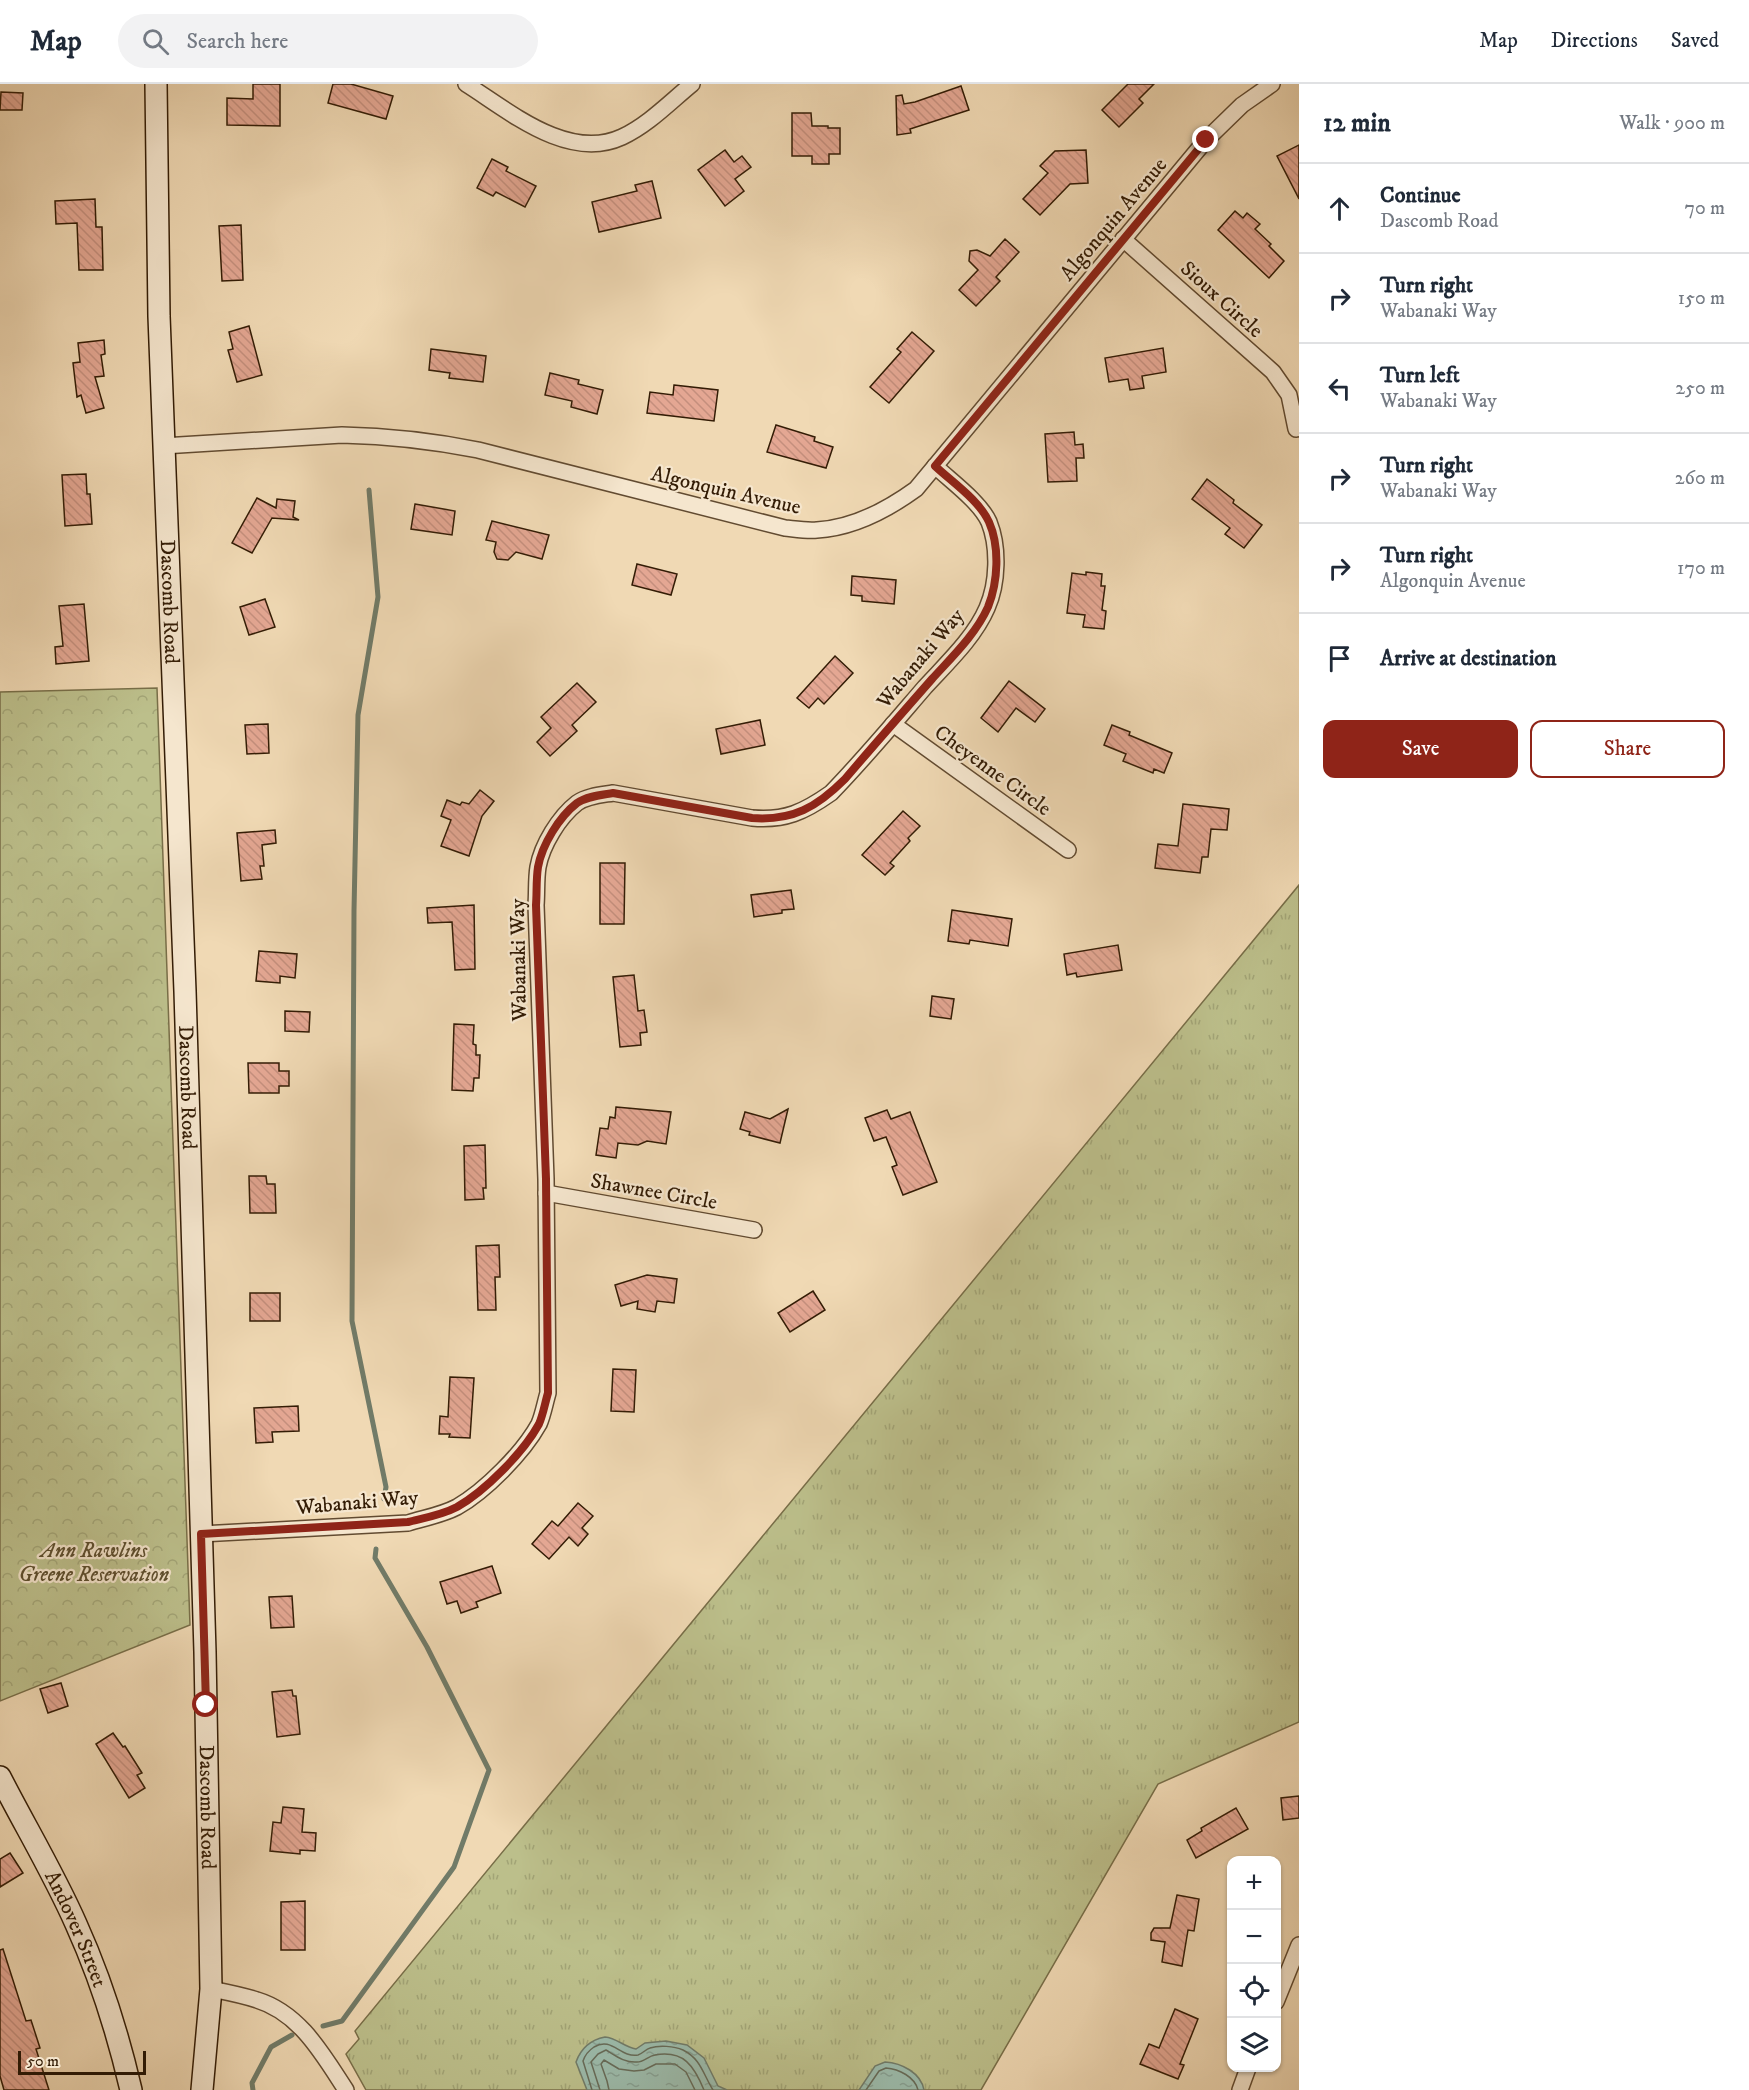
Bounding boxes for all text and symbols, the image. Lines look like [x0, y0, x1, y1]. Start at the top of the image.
search box [118, 14, 538, 68]
text: Map [30, 24, 82, 59]
icon: search [139, 25, 172, 58]
text: Search here [187, 28, 288, 55]
text: Map [1479, 28, 1518, 54]
text: Directions [1551, 28, 1638, 54]
text: Saved [1671, 28, 1719, 54]
text: 12 min [1323, 107, 1391, 140]
text: Walk · 900 m [1619, 111, 1725, 136]
route end [1192, 126, 1218, 152]
street label: Algonquin Avenue [1055, 152, 1173, 287]
text: Continue [1380, 182, 1461, 209]
icon: ahead [1323, 192, 1356, 225]
text: 70 m [1684, 196, 1725, 221]
text: Dascomb Road [1380, 209, 1498, 234]
street label: Sioux Circle [1175, 256, 1268, 344]
text: Turn right [1380, 272, 1473, 299]
icon: right [1323, 282, 1356, 315]
text: 150 m [1678, 286, 1725, 311]
text: Wabanaki Way [1380, 299, 1497, 324]
text: Turn left [1380, 362, 1460, 389]
icon: left [1323, 372, 1356, 405]
text: 250 m [1675, 376, 1725, 401]
text: Wabanaki Way [1380, 389, 1497, 414]
text: Turn right [1380, 452, 1473, 479]
street label: Algonquin Avenue [648, 461, 804, 521]
icon: right [1323, 462, 1356, 495]
text: 260 m [1675, 466, 1725, 491]
text: Wabanaki Way [1380, 479, 1497, 504]
street label: Dascomb Road [154, 539, 184, 665]
text: Turn right [1380, 542, 1473, 569]
icon: right [1323, 552, 1356, 585]
text: 170 m [1677, 556, 1725, 581]
text: Algonquin Avenue [1380, 569, 1526, 594]
street label: Wabanaki Way [871, 603, 971, 715]
icon: arrive [1323, 642, 1356, 675]
text: Arrive at destination [1380, 645, 1557, 672]
street label: Cheyenne Circle [929, 720, 1056, 822]
button: Save [1323, 720, 1518, 778]
button: Share [1530, 720, 1725, 778]
street label: Wabanaki Way [505, 897, 533, 1023]
street label: Dascomb Road [172, 1025, 202, 1151]
street label: Shawnee Circle [589, 1168, 719, 1216]
street label: Wabanaki Way [294, 1485, 420, 1521]
park label: Ann Rawlins Greene Reservation [19, 1538, 170, 1588]
route start [192, 1691, 218, 1717]
street label: Dascomb Road [193, 1745, 221, 1870]
map controls [1227, 1856, 1281, 2072]
button: + [1227, 1856, 1281, 1910]
street label: Andover Street [38, 1866, 112, 1991]
button: − [1227, 1910, 1281, 1964]
button: locate [1227, 1964, 1281, 2018]
button: layers [1227, 2018, 1281, 2072]
scale bar [18, 2048, 146, 2076]
text: 50 m [27, 2051, 59, 2071]

